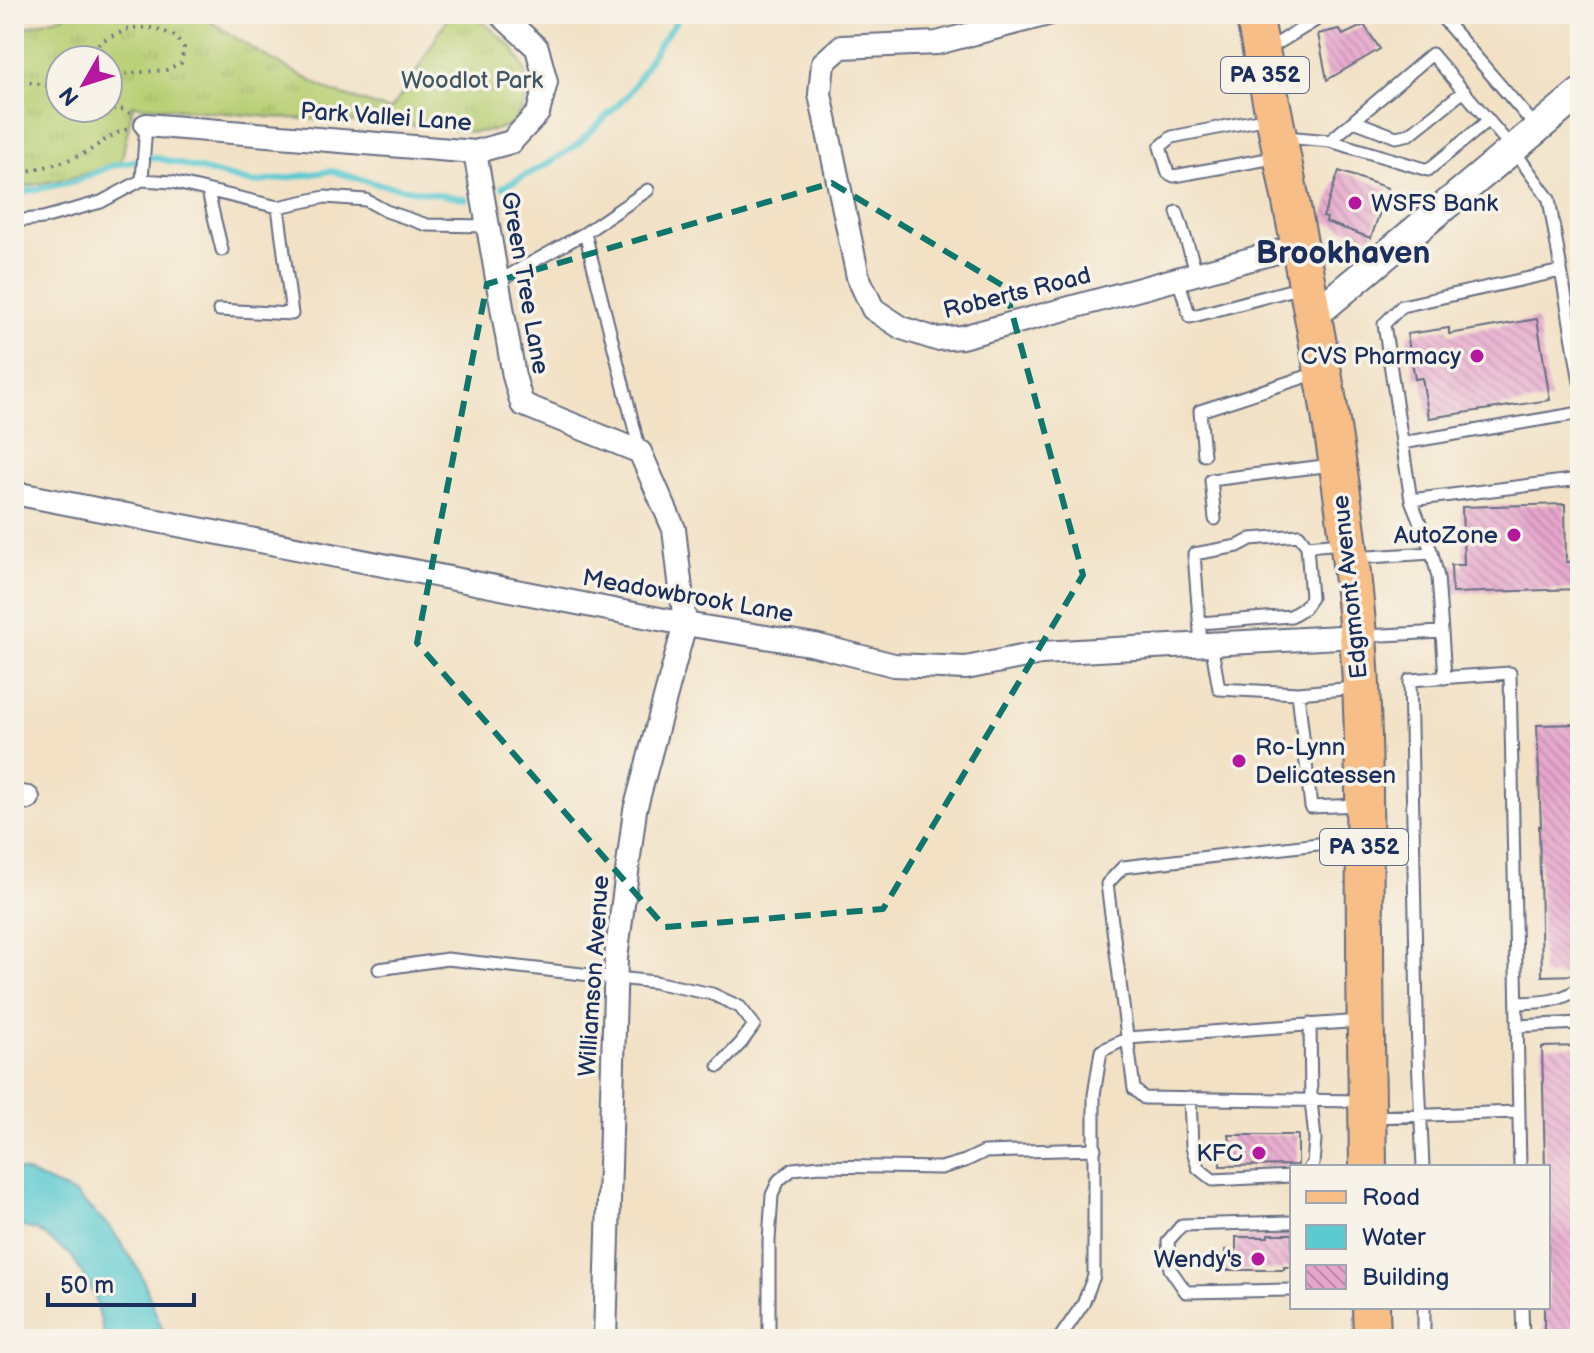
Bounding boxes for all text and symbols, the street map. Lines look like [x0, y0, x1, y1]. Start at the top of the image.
north arrow [44, 44, 124, 124]
road number: PA 352 [1221, 57, 1309, 93]
park label: Woodlot Park [401, 66, 543, 95]
text: N [54, 81, 85, 111]
street label: Park Vallei Lane [299, 97, 473, 137]
place label: WSFS Bank [1371, 189, 1498, 218]
street label: Green Tree Lane [495, 190, 555, 376]
marker: WSFS Bank [1346, 194, 1364, 212]
district label: Brookhaven [1256, 234, 1430, 273]
street label: Roberts Road [940, 261, 1094, 325]
place label: CVS Pharmacy [1301, 342, 1461, 371]
marker: CVS Pharmacy [1468, 347, 1486, 365]
street label: Edgmont Avenue [1326, 494, 1374, 680]
place label: AutoZone [1394, 521, 1498, 550]
marker: AutoZone [1505, 526, 1523, 544]
street label: Meadowbrook Lane [580, 563, 796, 629]
place label: Ro-Lynn Delicatessen [1255, 733, 1396, 790]
marker: Ro-Lynn Delicatessen [1230, 752, 1248, 770]
road number: PA 352 [1320, 829, 1408, 865]
street label: Williamson Avenue [572, 874, 616, 1078]
place label: KFC [1196, 1139, 1243, 1168]
marker: KFC [1250, 1144, 1268, 1162]
legend [1290, 1165, 1550, 1309]
text: Road [1362, 1183, 1420, 1212]
text: Water [1362, 1223, 1426, 1252]
place label: Wendy's [1153, 1245, 1242, 1274]
marker: Wendy's [1249, 1250, 1267, 1268]
scale bar [48, 1257, 194, 1307]
text: Building [1362, 1263, 1449, 1292]
text: 50 m [60, 1271, 114, 1300]

